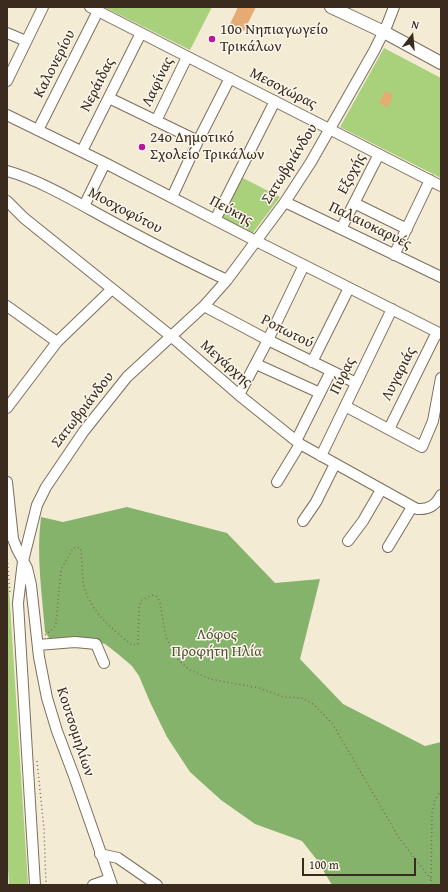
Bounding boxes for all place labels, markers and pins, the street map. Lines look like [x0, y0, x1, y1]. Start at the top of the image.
place label: 10ο Νηπιαγωγείο Τρικάλων [220, 21, 328, 56]
marker: 10ο Νηπιαγωγείο Τρικάλων [207, 34, 217, 44]
place label: 24ο Δημοτικό Σχολείο Τρικάλων [150, 129, 265, 164]
marker: 24ο Δημοτικό Σχολείο Τρικάλων [137, 142, 147, 152]

